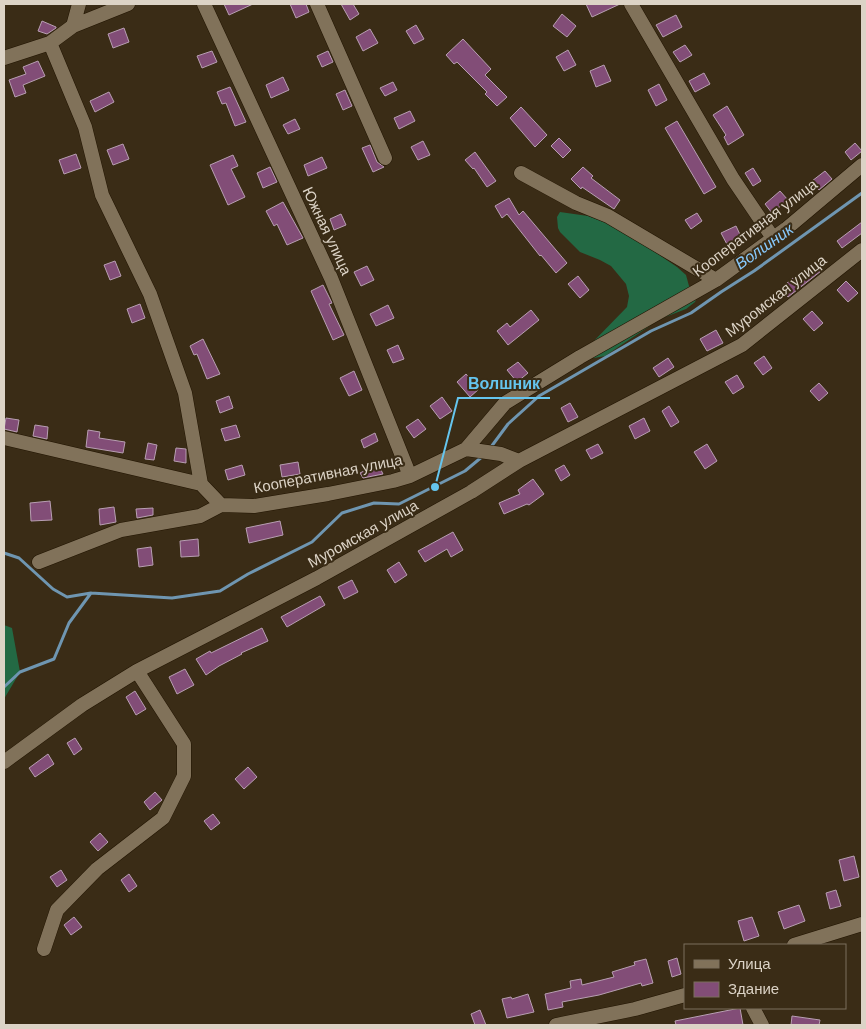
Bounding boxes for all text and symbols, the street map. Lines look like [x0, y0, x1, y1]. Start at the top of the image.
street label: Кооперативная улица [689, 174, 822, 282]
street label: Южная улица [298, 184, 356, 279]
water label: Волшник [731, 218, 799, 274]
street label: Муромская улица [721, 250, 831, 342]
callout: Волшник [458, 367, 550, 398]
text: Волшник [468, 373, 541, 394]
street label: Кооперативная улица [252, 450, 405, 498]
street label: Муромская улица [304, 495, 422, 573]
legend [684, 944, 846, 1009]
text: Улица [728, 954, 771, 974]
text: Здание [728, 979, 779, 999]

